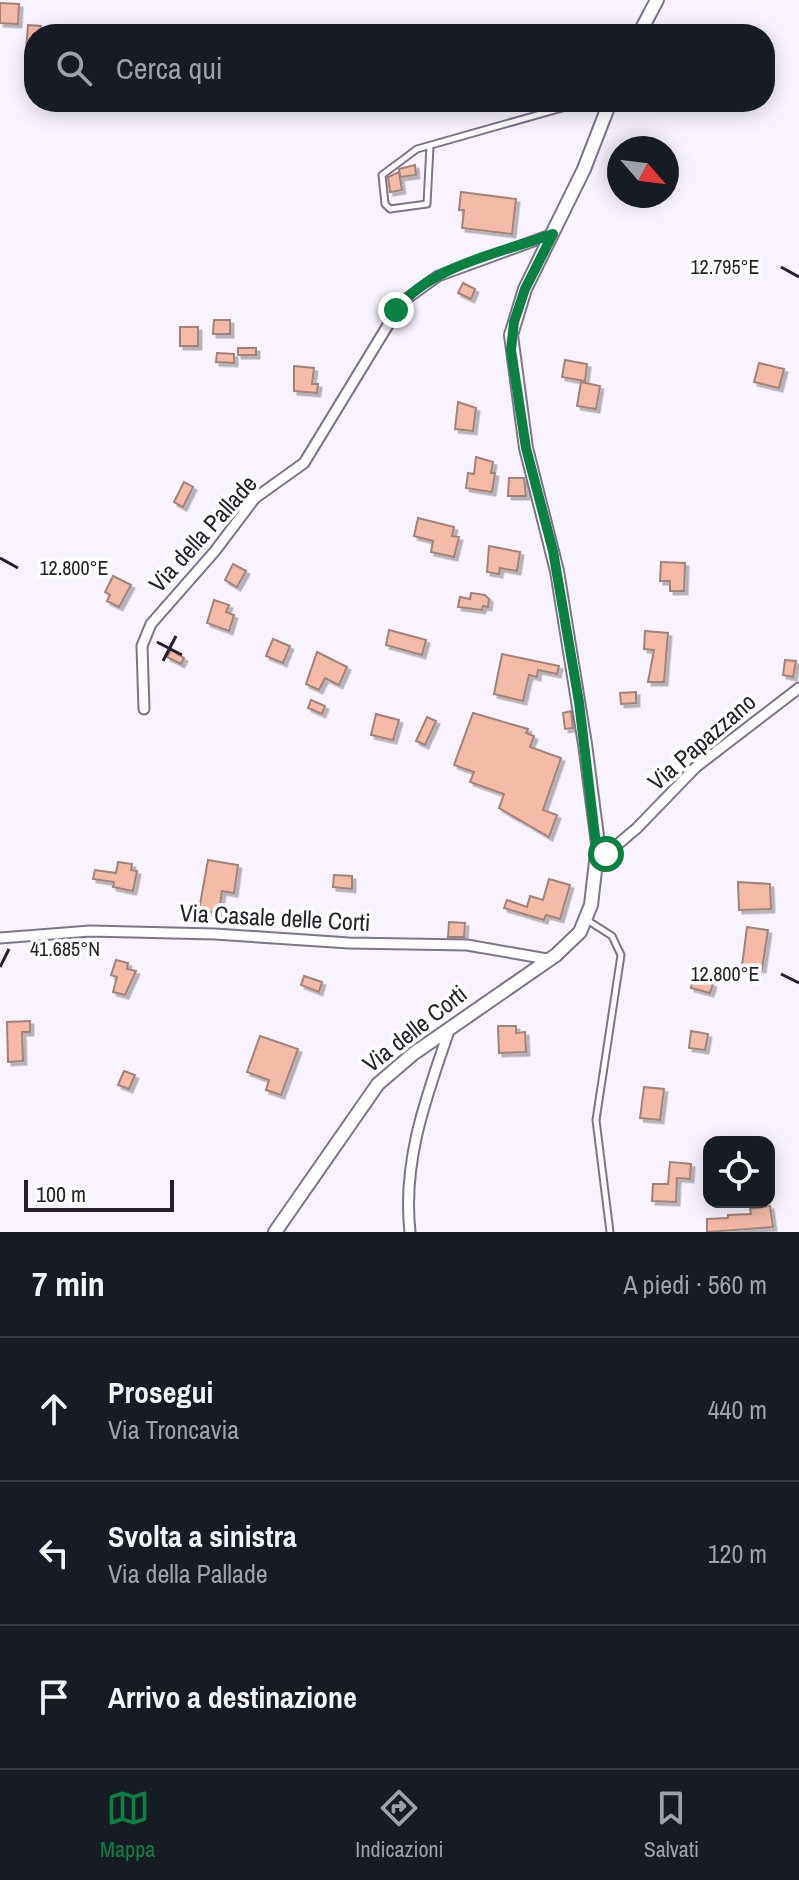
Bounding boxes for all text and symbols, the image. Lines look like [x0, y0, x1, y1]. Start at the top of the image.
search box [24, 24, 775, 112]
icon: search [52, 46, 96, 90]
text: Cerca qui [116, 48, 223, 88]
north arrow [607, 136, 679, 208]
text: 12.795°E [690, 253, 760, 280]
route end [378, 292, 414, 328]
street label: Via della Pallade [141, 468, 263, 599]
text: 12.800°E [39, 554, 109, 581]
street label: Via Papazzano [641, 685, 762, 797]
route start [588, 836, 624, 872]
street label: Via Casale delle Corti [179, 896, 371, 938]
text: 41.685°N [30, 935, 100, 962]
text: 12.800°E [690, 960, 760, 987]
street label: Via delle Corti [356, 977, 473, 1079]
map controls [703, 1136, 775, 1208]
button: locate [703, 1136, 775, 1208]
scale bar [24, 1176, 174, 1212]
text: 100 m [36, 1179, 86, 1209]
text: 7 min [32, 1261, 105, 1307]
text: A piedi · 560 m [624, 1267, 767, 1302]
text: Prosegui [108, 1372, 213, 1412]
icon: ahead [32, 1387, 76, 1431]
text: 440 m [708, 1392, 767, 1427]
text: Via Troncavia [108, 1412, 239, 1447]
text: Svolta a sinistra [108, 1516, 297, 1556]
icon: left [32, 1531, 76, 1575]
text: 120 m [708, 1536, 767, 1571]
text: Via della Pallade [108, 1556, 268, 1591]
icon: arrive [32, 1675, 76, 1719]
text: Arrivo a destinazione [108, 1677, 357, 1717]
tab: Mappa [100, 1786, 155, 1864]
tab: Indicazioni [355, 1786, 444, 1864]
tab: Salvati [644, 1786, 699, 1864]

